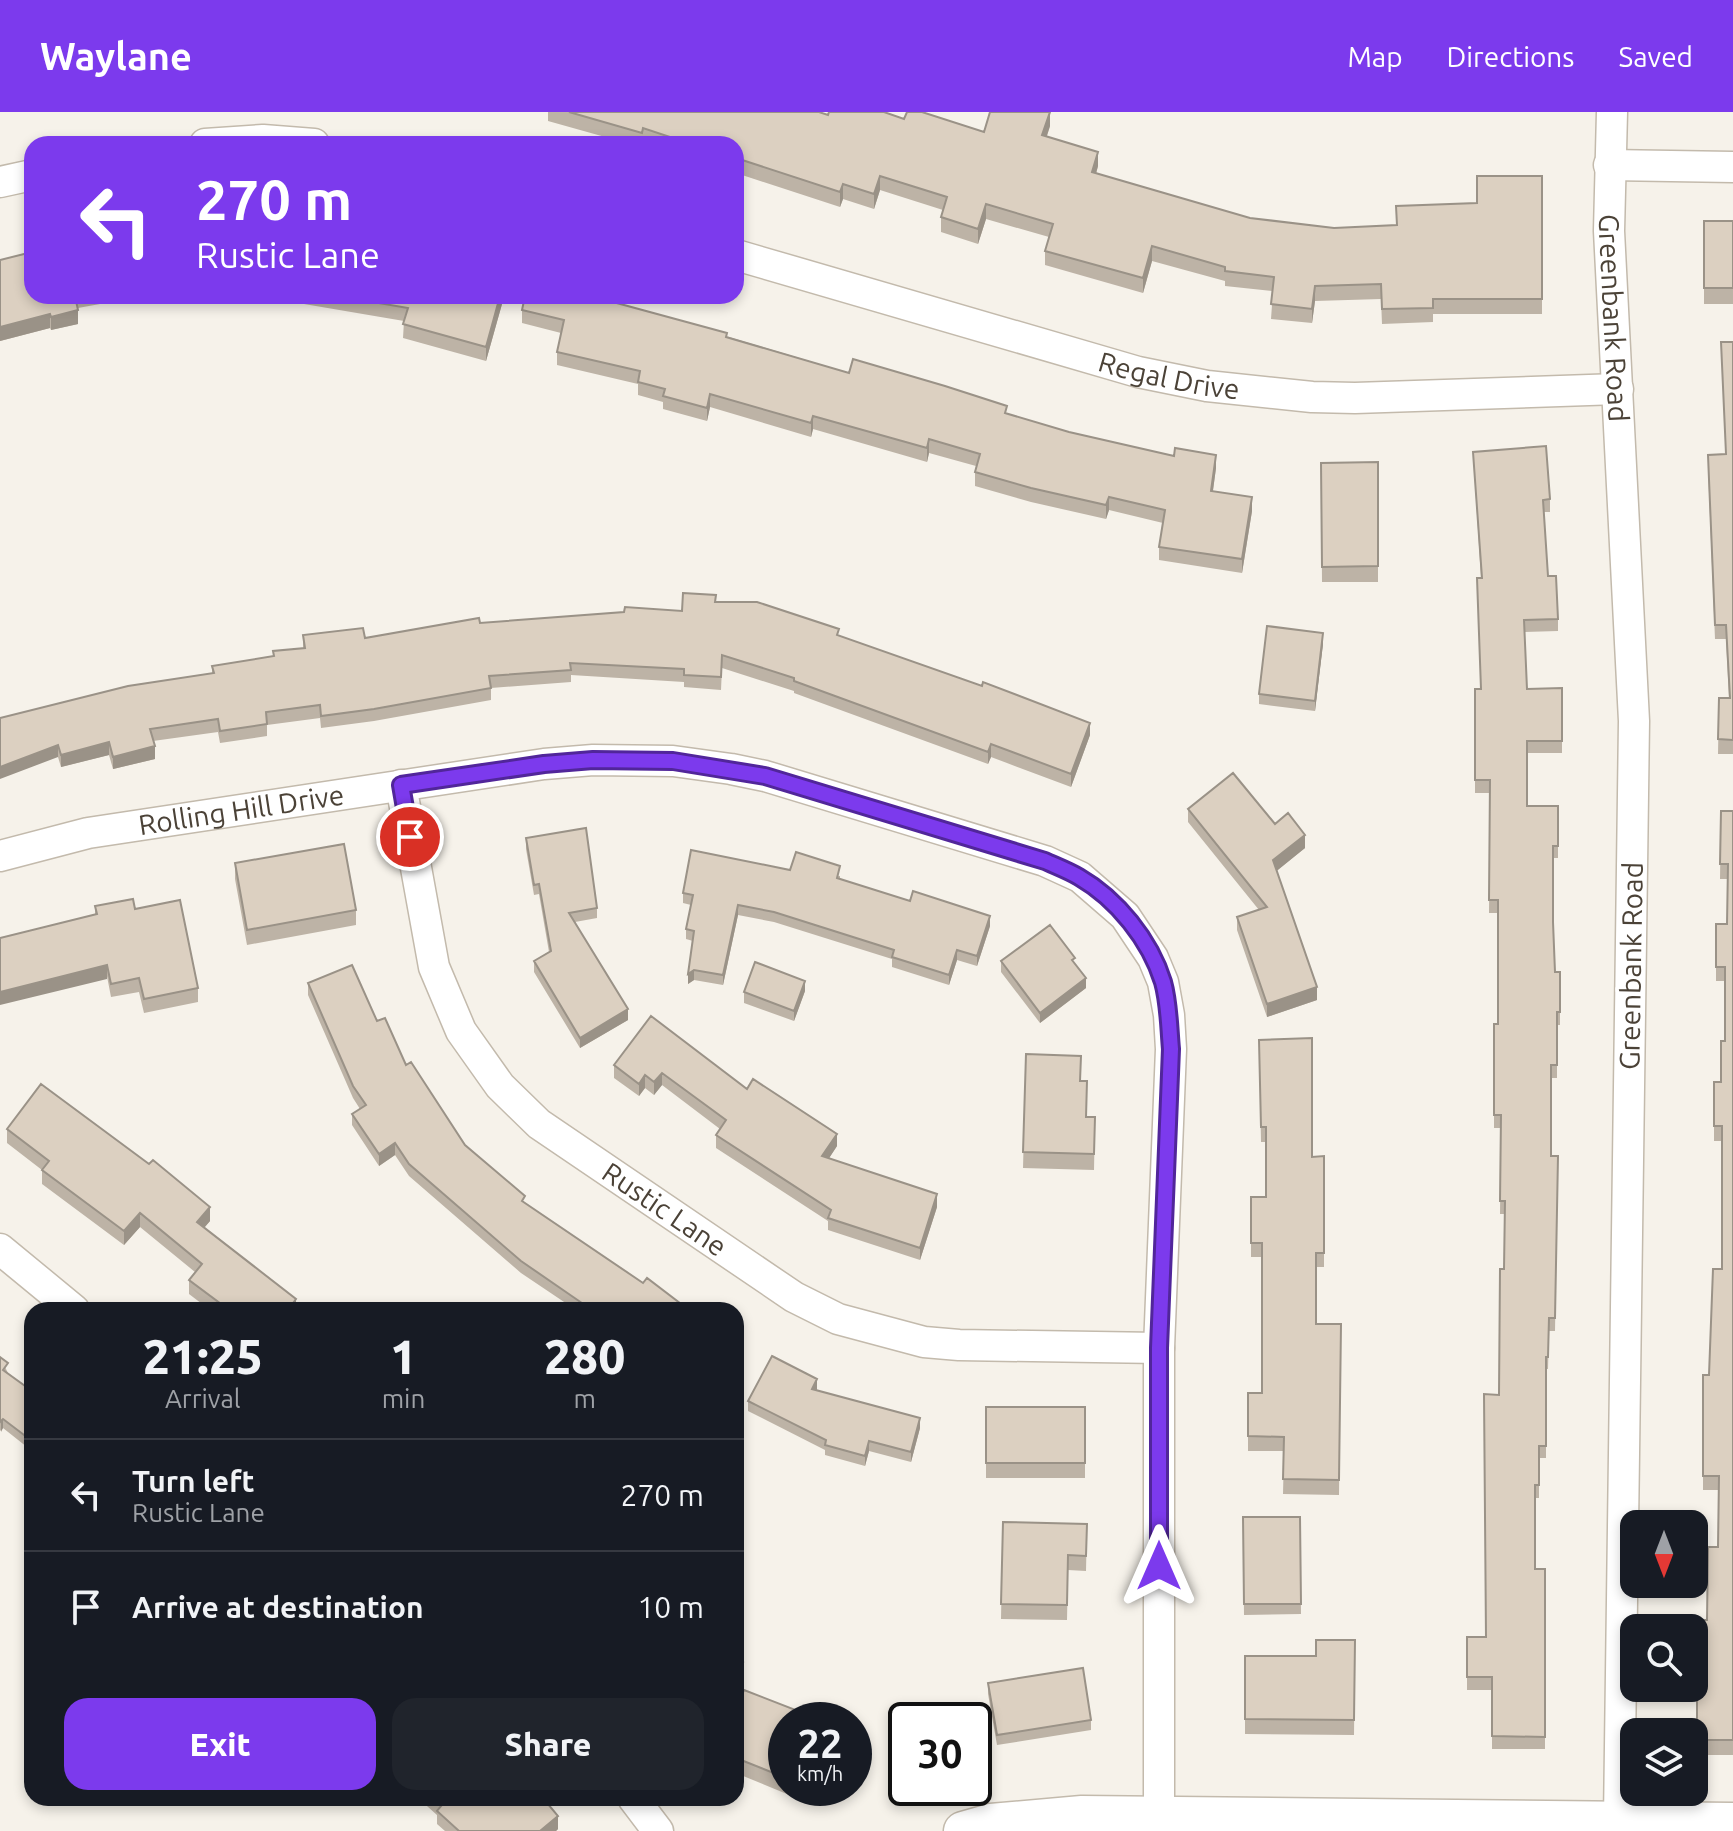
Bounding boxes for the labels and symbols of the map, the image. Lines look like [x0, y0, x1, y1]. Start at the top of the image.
street label: Greenbank Road [1594, 214, 1635, 423]
street label: Regal Drive [1095, 345, 1241, 404]
street label: Rolling Hill Drive [136, 778, 346, 840]
pin [376, 803, 444, 871]
street label: Greenbank Road [1613, 862, 1648, 1070]
street label: Rustic Lane [597, 1156, 733, 1262]
north arrow [1620, 1510, 1708, 1598]
position arrow [1117, 1524, 1201, 1608]
speed limit sign: 30 [888, 1702, 992, 1806]

